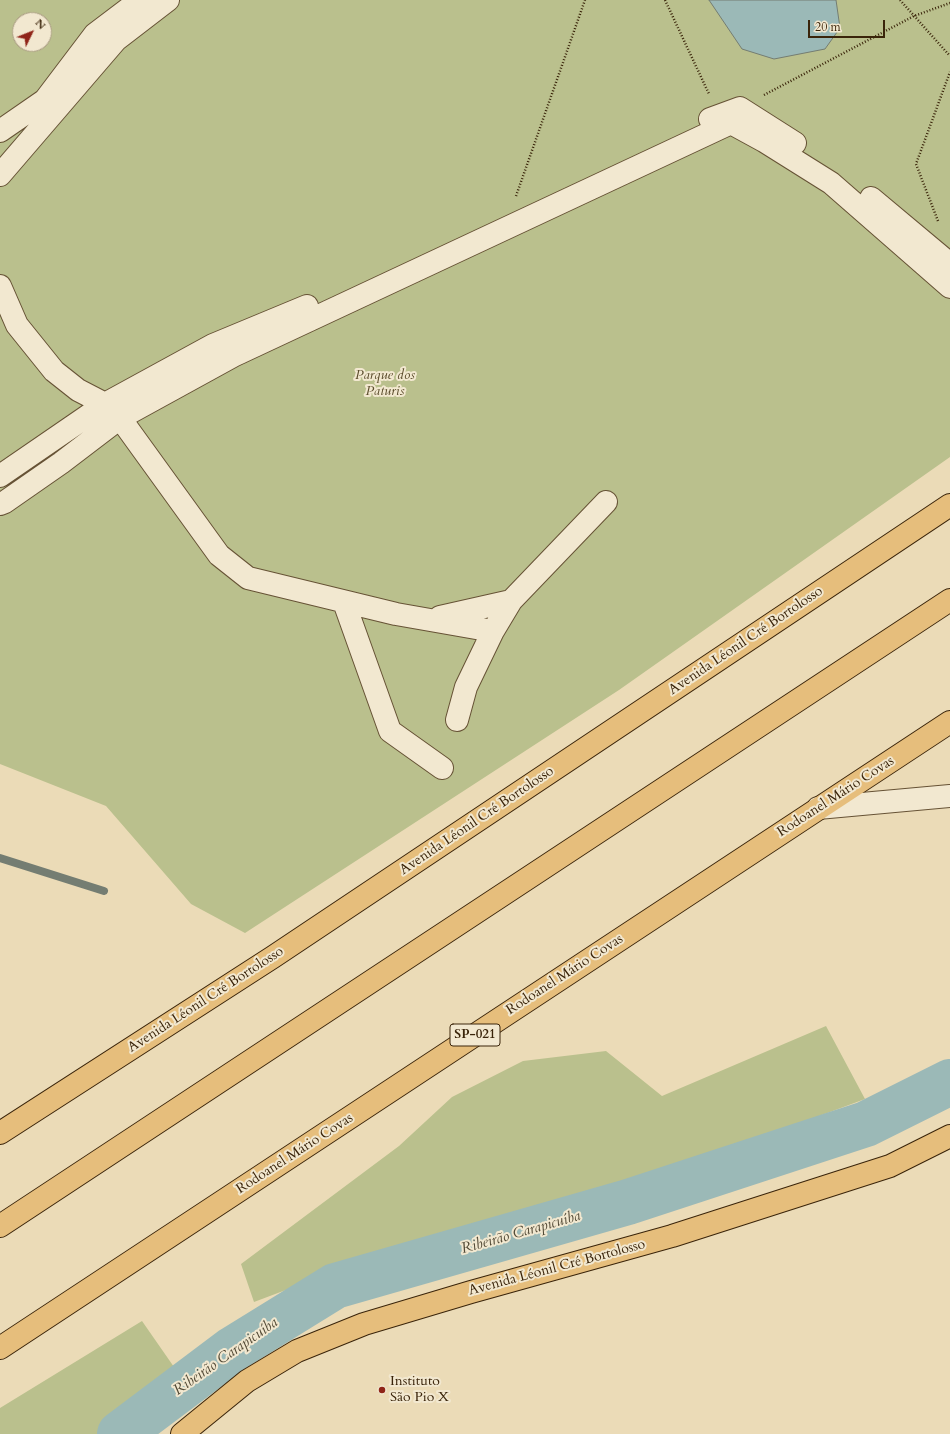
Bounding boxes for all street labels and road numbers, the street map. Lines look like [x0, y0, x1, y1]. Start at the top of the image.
street label: Avenida Léonil Cré Bortolosso [666, 583, 826, 699]
street label: Rodoanel Mário Covas [775, 753, 897, 841]
street label: Avenida Léonil Cré Bortolosso [397, 763, 557, 879]
street label: Rodoanel Mário Covas [504, 931, 626, 1019]
street label: Avenida Léonil Cré Bortolosso [125, 943, 287, 1057]
road number: SP-021 [450, 1024, 500, 1046]
street label: Rodoanel Mário Covas [234, 1110, 356, 1198]
street label: Avenida Léonil Cré Bortolosso [467, 1236, 647, 1300]

